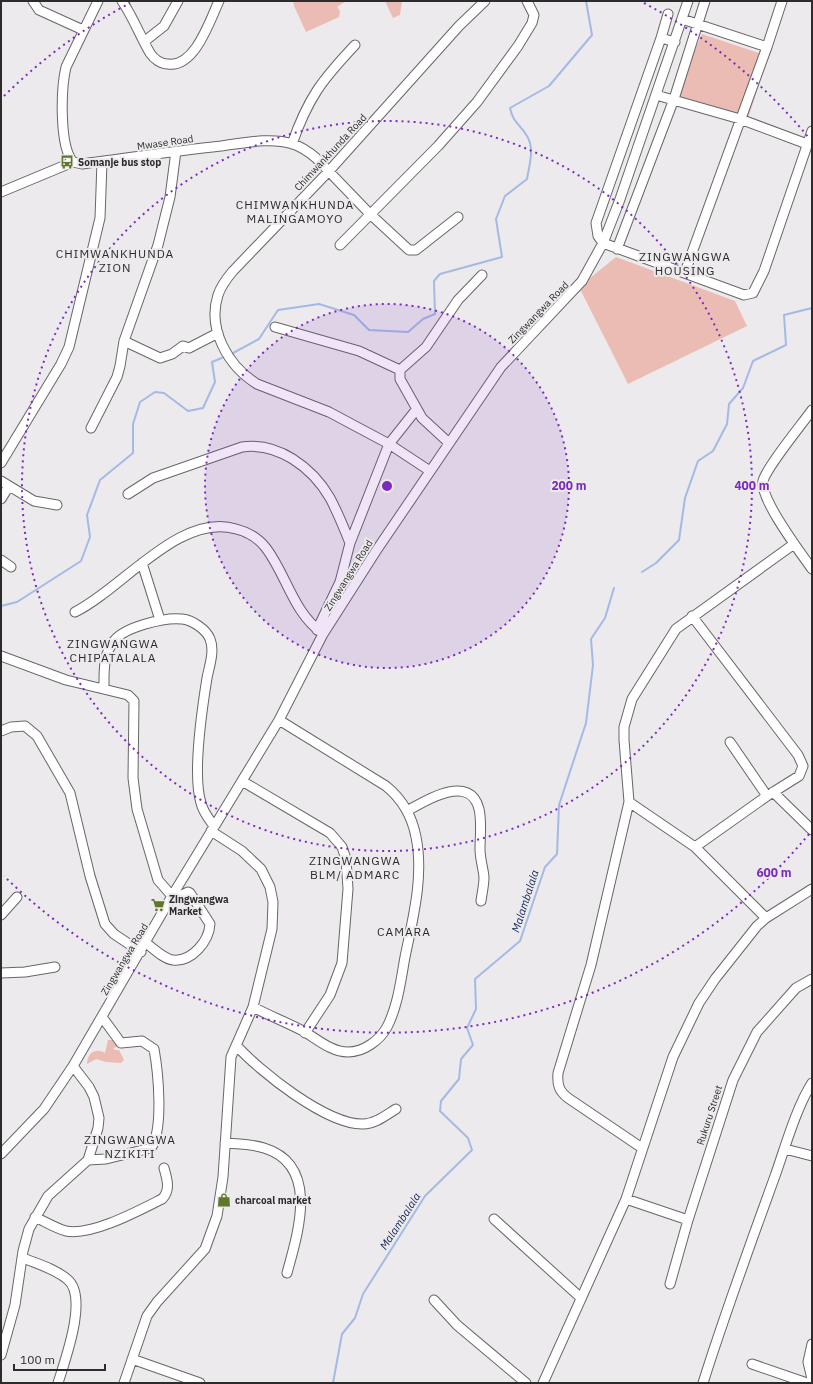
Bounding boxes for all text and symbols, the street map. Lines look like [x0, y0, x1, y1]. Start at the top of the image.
street label: Chimwankhunda Road [291, 111, 369, 194]
street label: Mwase Road [136, 132, 194, 153]
bus stop icon: Somanje bus stop [59, 154, 75, 170]
place label: Somanje bus stop [78, 156, 161, 169]
district label: CHIMWANKHUNDA MALINGAMOYO [236, 197, 354, 226]
district label: CHIMWANKHUNDA ZION [56, 246, 174, 275]
district label: ZINGWANGWA HOUSING [639, 249, 731, 278]
street label: Zingwangwa Road [505, 279, 571, 346]
text: 200 m [551, 478, 587, 493]
text: 400 m [734, 478, 770, 493]
centre of rings [380, 479, 394, 493]
street label: Zingwangwa Road [321, 537, 376, 613]
district label: ZINGWANGWA CHIPATALALA [67, 636, 159, 665]
district label: ZINGWANGWA BLM/ ADMARC [309, 853, 401, 882]
text: 600 m [756, 865, 792, 880]
water label: Malambalala [508, 868, 542, 934]
place label: Zingwangwa Market [169, 893, 229, 918]
supermarket icon: Zingwangwa Market [150, 897, 166, 913]
street label: Zingwangwa Road [98, 921, 151, 998]
district label: CAMARA [377, 924, 431, 939]
street label: Rukuru Street [694, 1083, 725, 1147]
district label: ZINGWANGWA NZIKITI [84, 1132, 176, 1161]
water label: Malambalala [376, 1190, 424, 1252]
shop icon: charcoal market [216, 1192, 232, 1208]
place label: charcoal market [235, 1194, 311, 1207]
scale bar [14, 1346, 105, 1372]
text: 100 m [20, 1352, 55, 1367]

